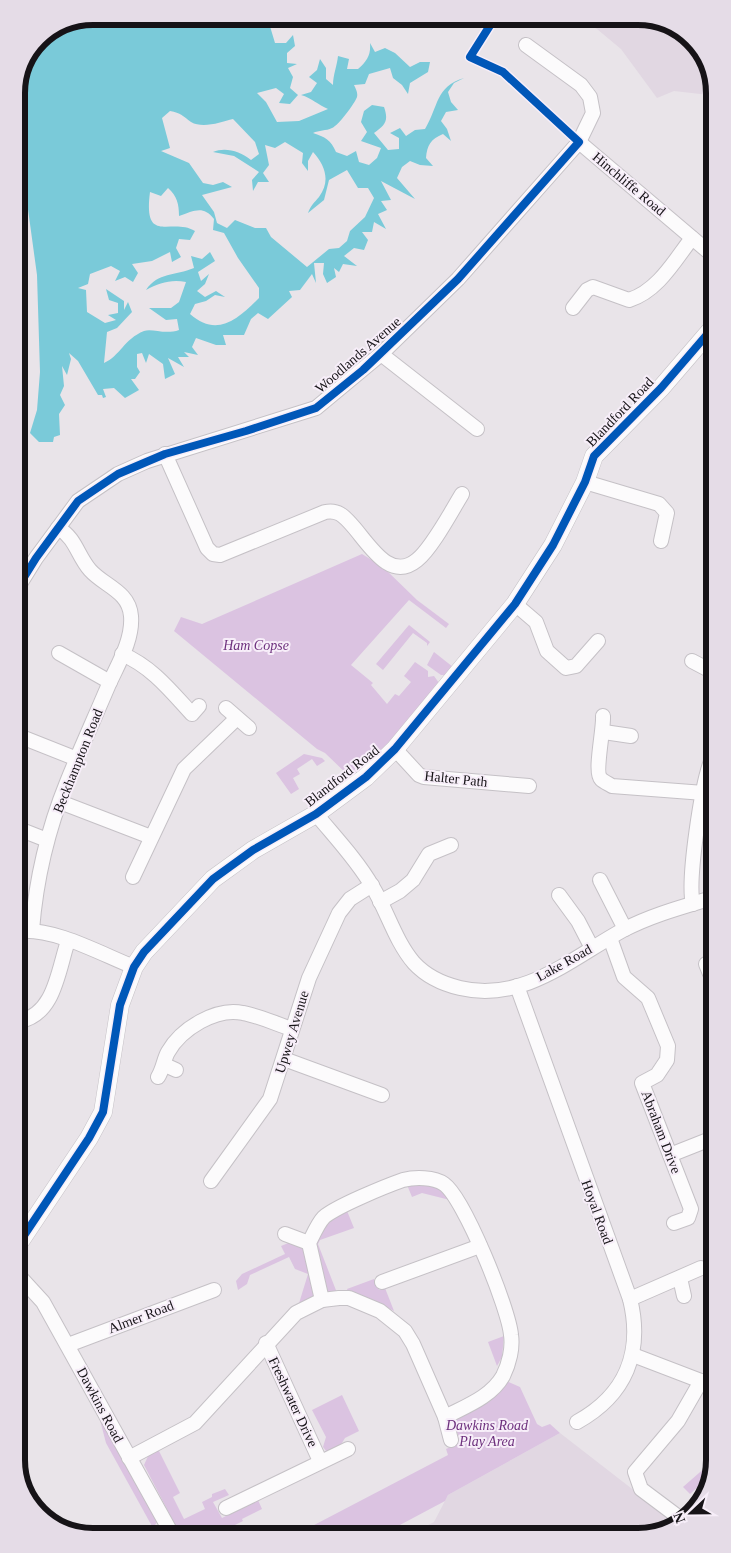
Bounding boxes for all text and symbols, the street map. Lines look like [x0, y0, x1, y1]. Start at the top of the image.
street label: Hinchliffe Road [590, 149, 668, 219]
street label: Woodlands Avenue [312, 314, 404, 396]
street label: Blandford Road [583, 374, 657, 450]
park label: Ham Copse [222, 638, 289, 653]
street label: Beckhampton Road [50, 707, 106, 815]
street label: Blandford Road [302, 742, 382, 810]
street label: Halter Path [424, 768, 488, 790]
street label: Lake Road [534, 942, 594, 984]
street label: Upwey Avenue [272, 989, 312, 1075]
street label: Abraham Drive [638, 1088, 684, 1176]
street label: Hoyal Road [578, 1178, 616, 1246]
street label: Almer Road [106, 1298, 176, 1336]
street label: Freshwater Drive [266, 1355, 320, 1449]
street label: Dawkins Road [74, 1365, 126, 1445]
park label: Dawkins Road Play Area [445, 1418, 529, 1449]
north arrow [666, 1488, 716, 1538]
text: N [671, 1510, 688, 1525]

